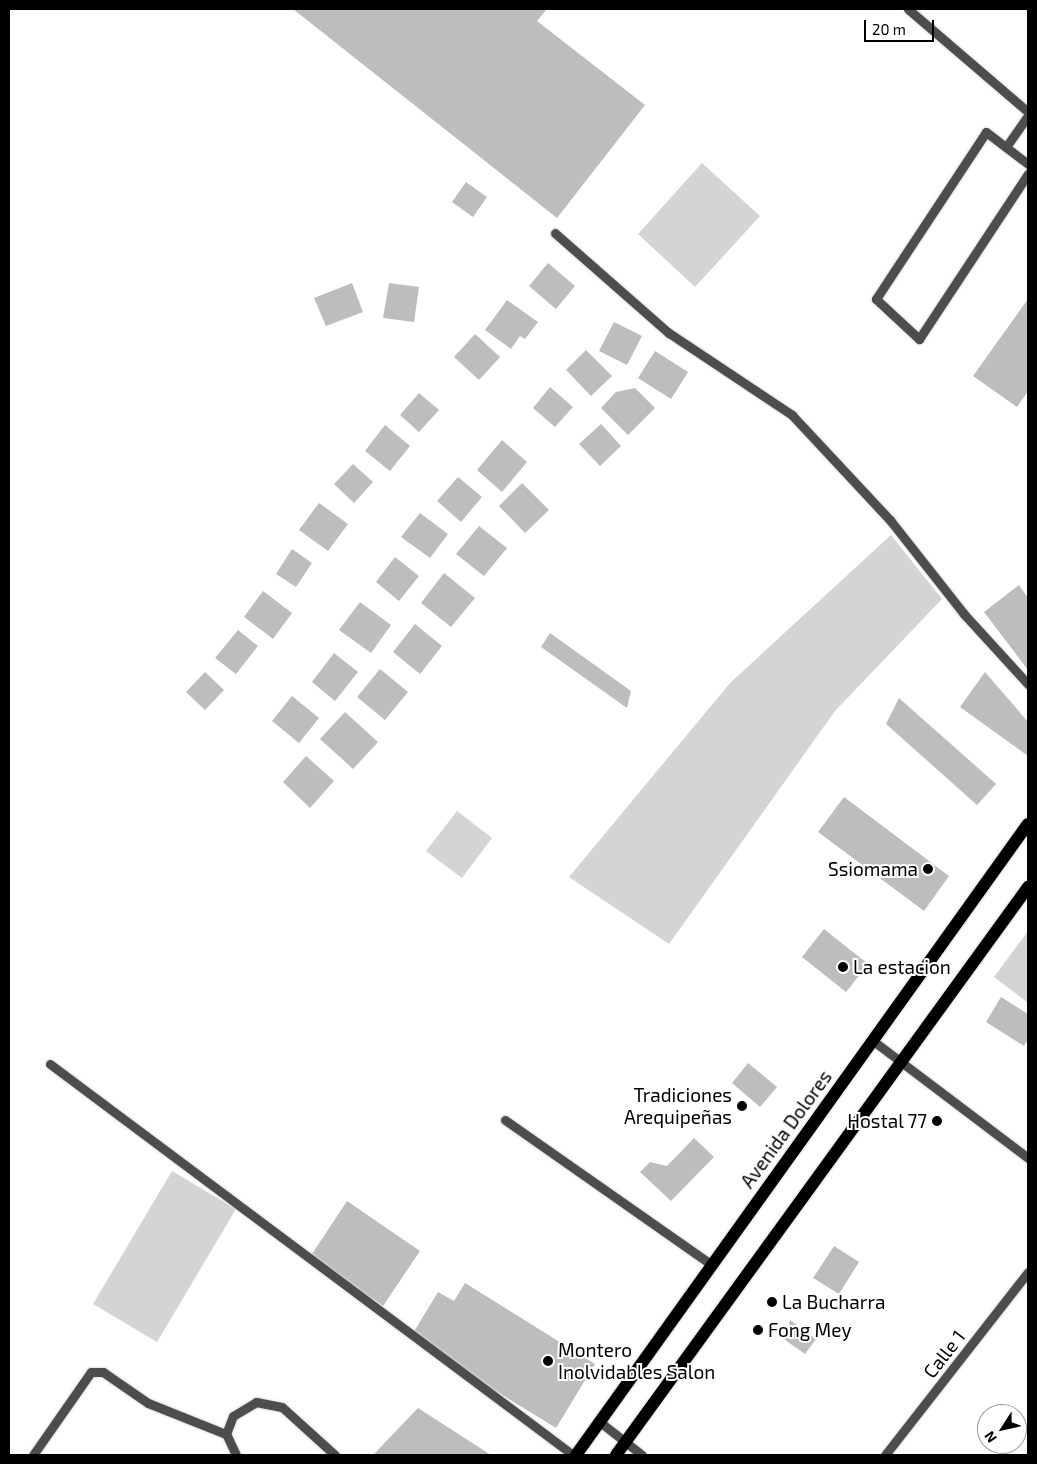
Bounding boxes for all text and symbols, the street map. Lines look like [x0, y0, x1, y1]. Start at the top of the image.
scale bar [867, 10, 937, 42]
text: 20 m [872, 20, 906, 38]
place label: Ssiomama [828, 858, 918, 880]
marker: Ssiomama [922, 863, 934, 875]
place label: La estacion [853, 956, 951, 978]
marker: La estacion [837, 961, 849, 973]
street label: Avenida Dolores [736, 1066, 836, 1192]
place label: Tradiciones Arequipeñas [624, 1084, 732, 1128]
marker: Tradiciones Arequipeñas [736, 1100, 748, 1112]
place label: Hostal 77 [847, 1110, 927, 1132]
marker: Hostal 77 [931, 1115, 943, 1127]
place label: La Bucharra [782, 1291, 885, 1313]
marker: La Bucharra [766, 1296, 778, 1308]
place label: Fong Mey [768, 1319, 851, 1341]
marker: Fong Mey [752, 1324, 764, 1336]
street label: Calle 1 [918, 1325, 970, 1383]
place label: Montero Inolvidables Salon [558, 1339, 715, 1383]
marker: Montero Inolvidables Salon [542, 1355, 554, 1367]
north arrow [977, 1404, 1027, 1454]
text: N [980, 1428, 1000, 1446]

